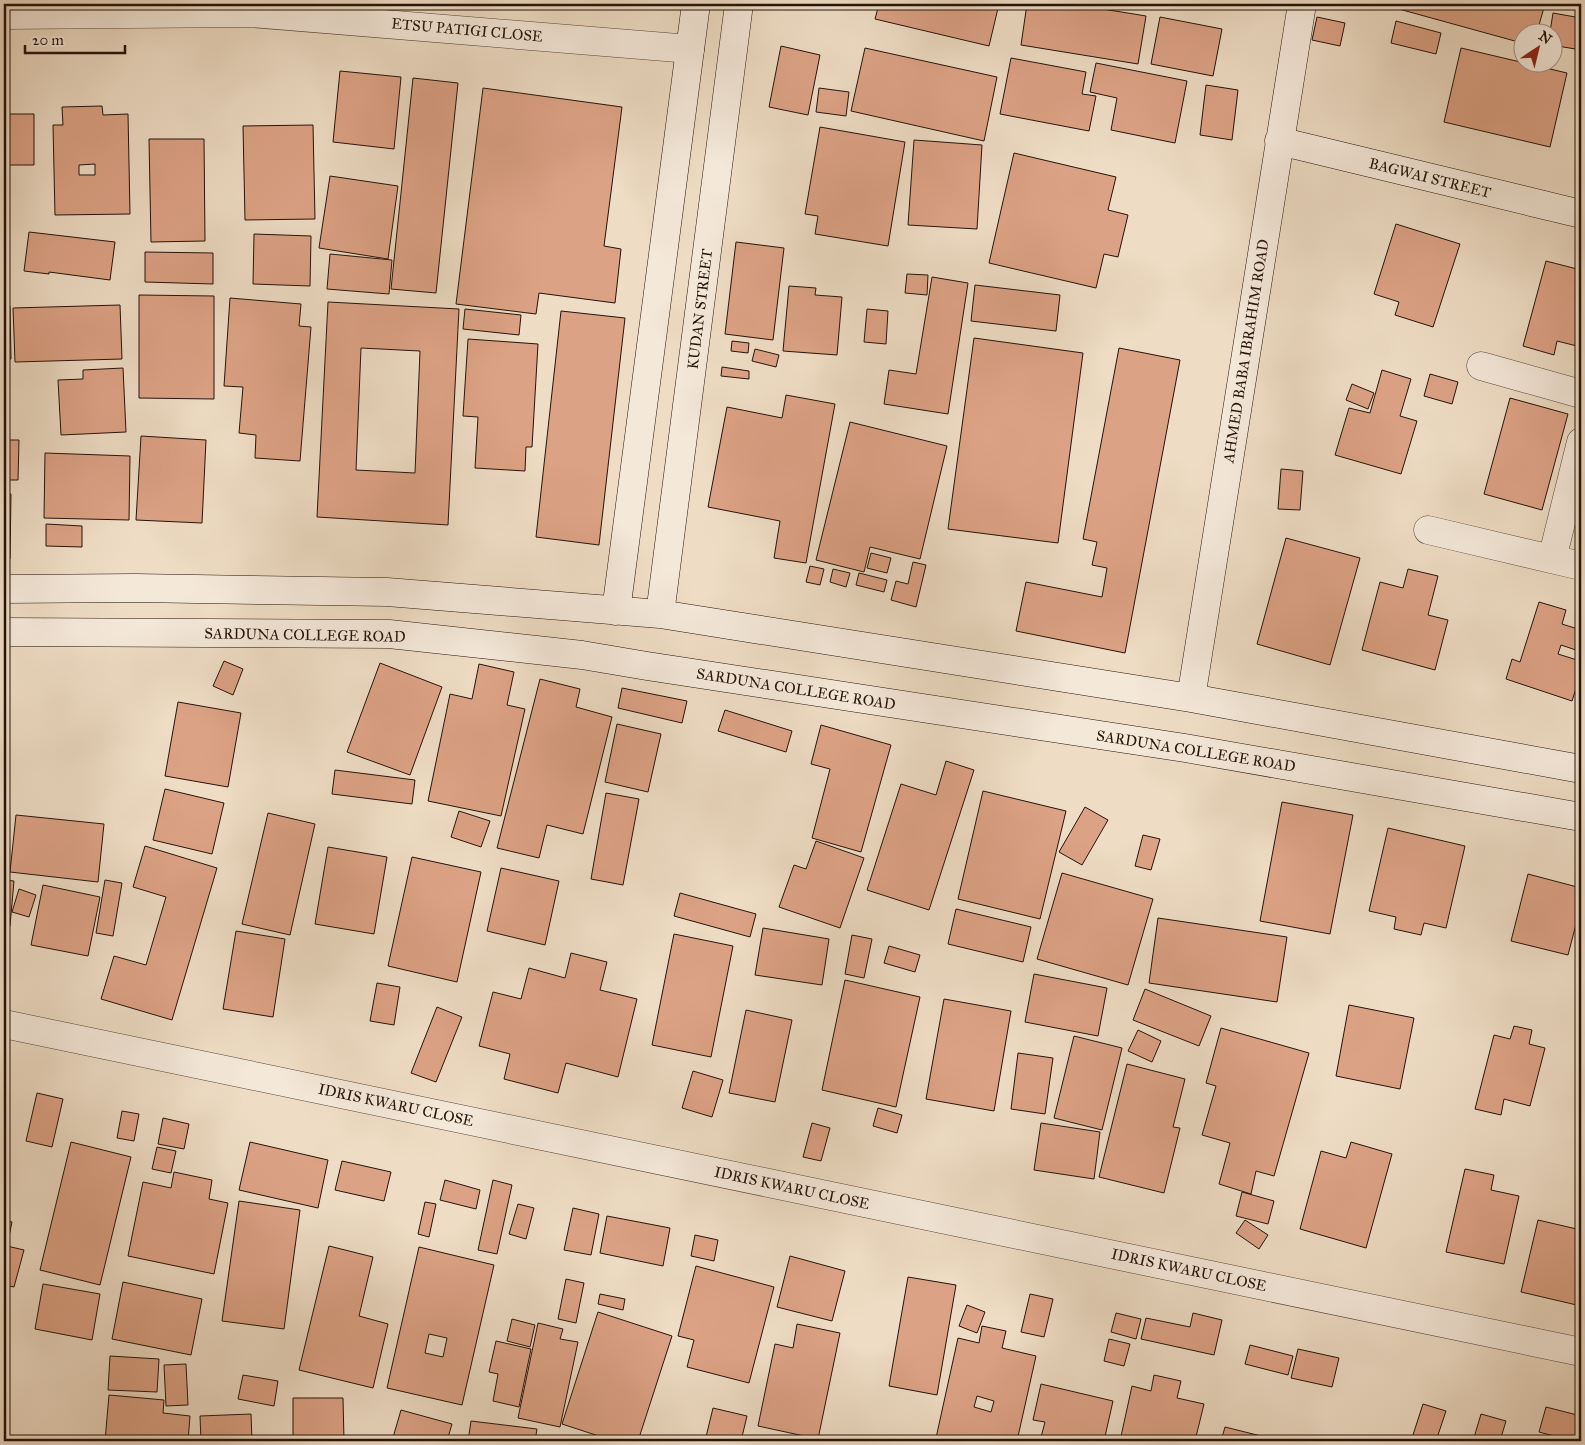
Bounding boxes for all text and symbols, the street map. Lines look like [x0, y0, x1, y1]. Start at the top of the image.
street label: ETSU PATIGI CLOSE [391, 14, 544, 46]
scale bar [25, 22, 125, 54]
north arrow [1512, 22, 1562, 72]
text: N [1535, 27, 1555, 48]
text: 20 m [32, 31, 64, 49]
street label: BAGWAI STREET [1367, 154, 1493, 202]
street label: AHMED BABA IBRAHIM ROAD [1219, 238, 1273, 465]
street label: KUDAN STREET [684, 248, 716, 370]
street label: SARDUNA COLLEGE ROAD [204, 624, 406, 646]
street label: SARDUNA COLLEGE ROAD [695, 664, 897, 714]
street label: SARDUNA COLLEGE ROAD [1095, 726, 1297, 776]
street label: IDRIS KWARU CLOSE [317, 1080, 476, 1130]
street label: IDRIS KWARU CLOSE [713, 1163, 872, 1213]
street label: IDRIS KWARU CLOSE [1110, 1245, 1269, 1295]

